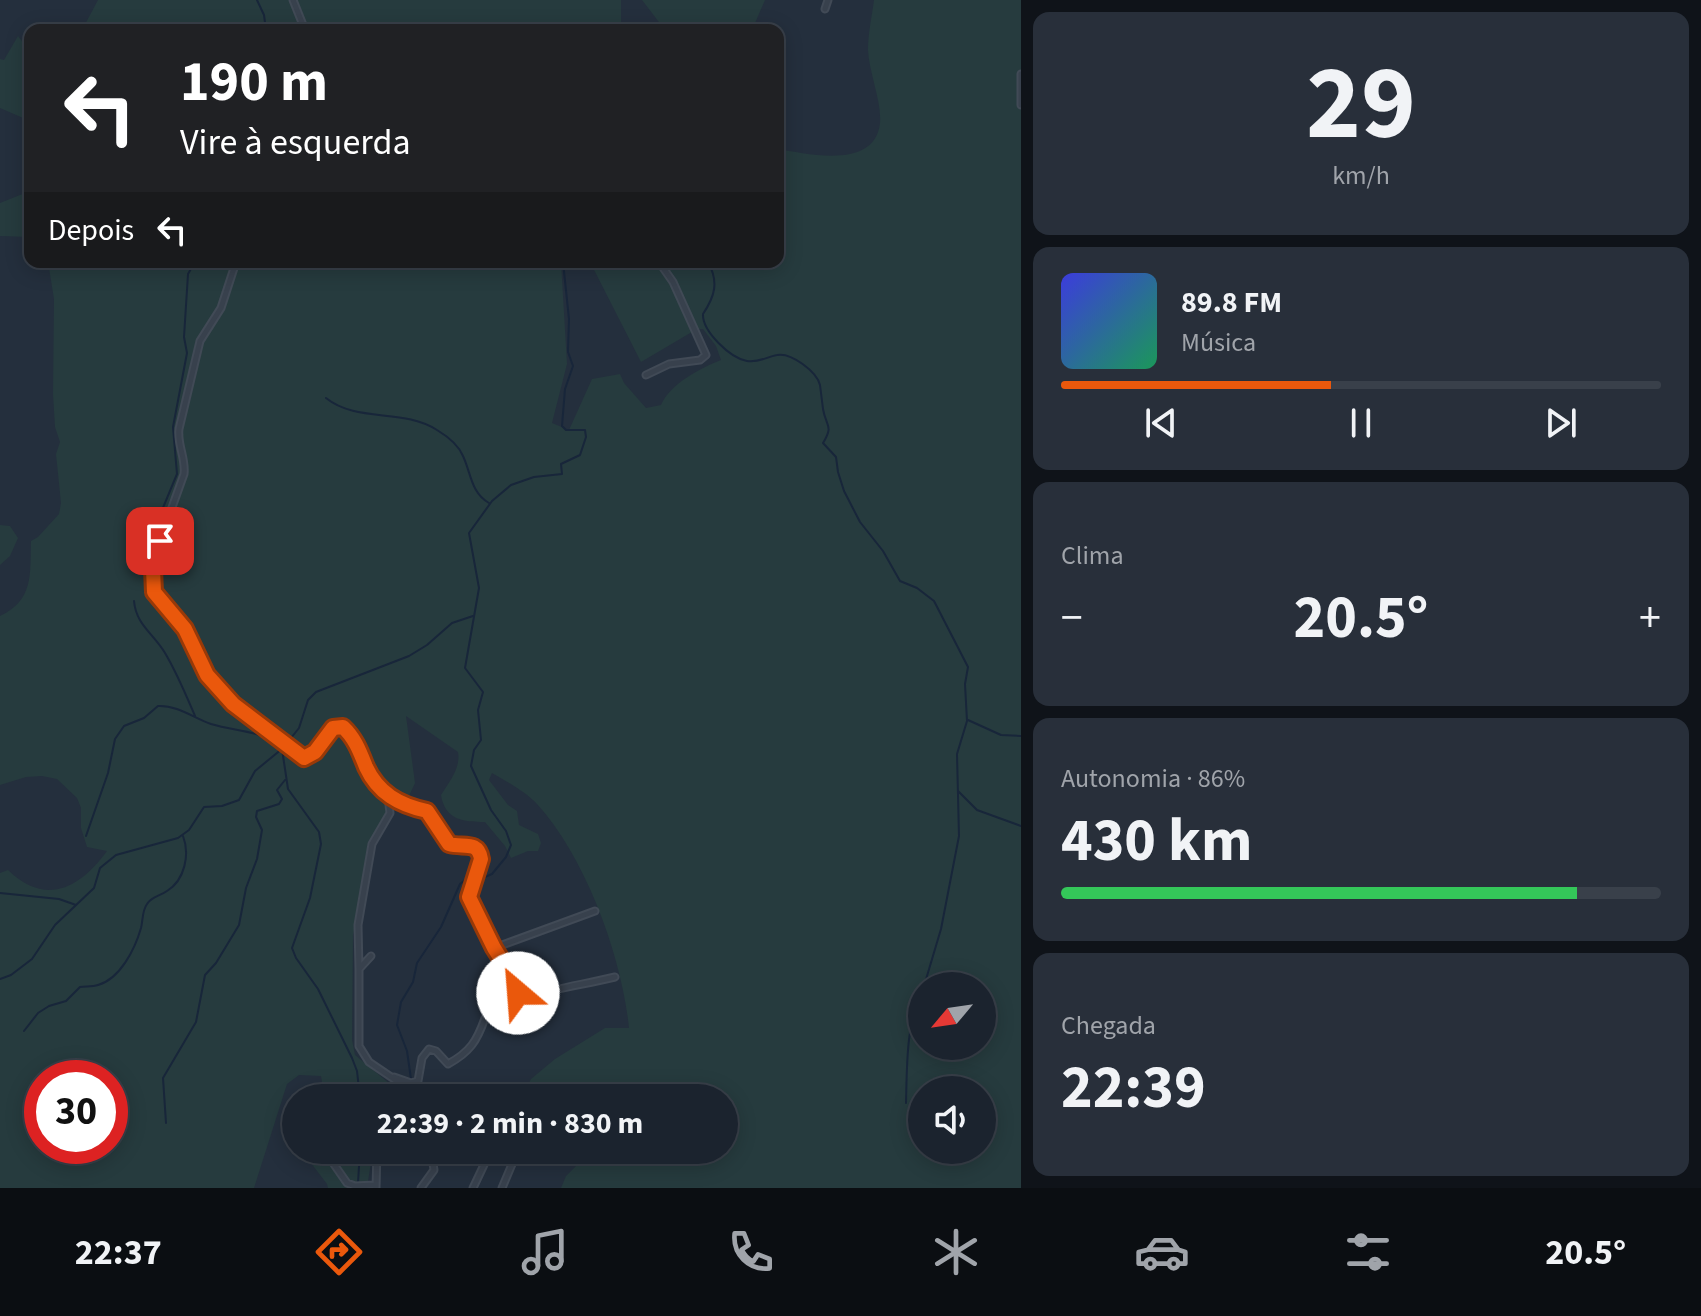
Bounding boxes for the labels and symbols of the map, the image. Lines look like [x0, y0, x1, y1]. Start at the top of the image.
pin [126, 507, 194, 575]
position arrow [476, 951, 560, 1035]
north arrow [908, 972, 996, 1060]
speed limit sign: 30 [24, 1060, 128, 1164]

